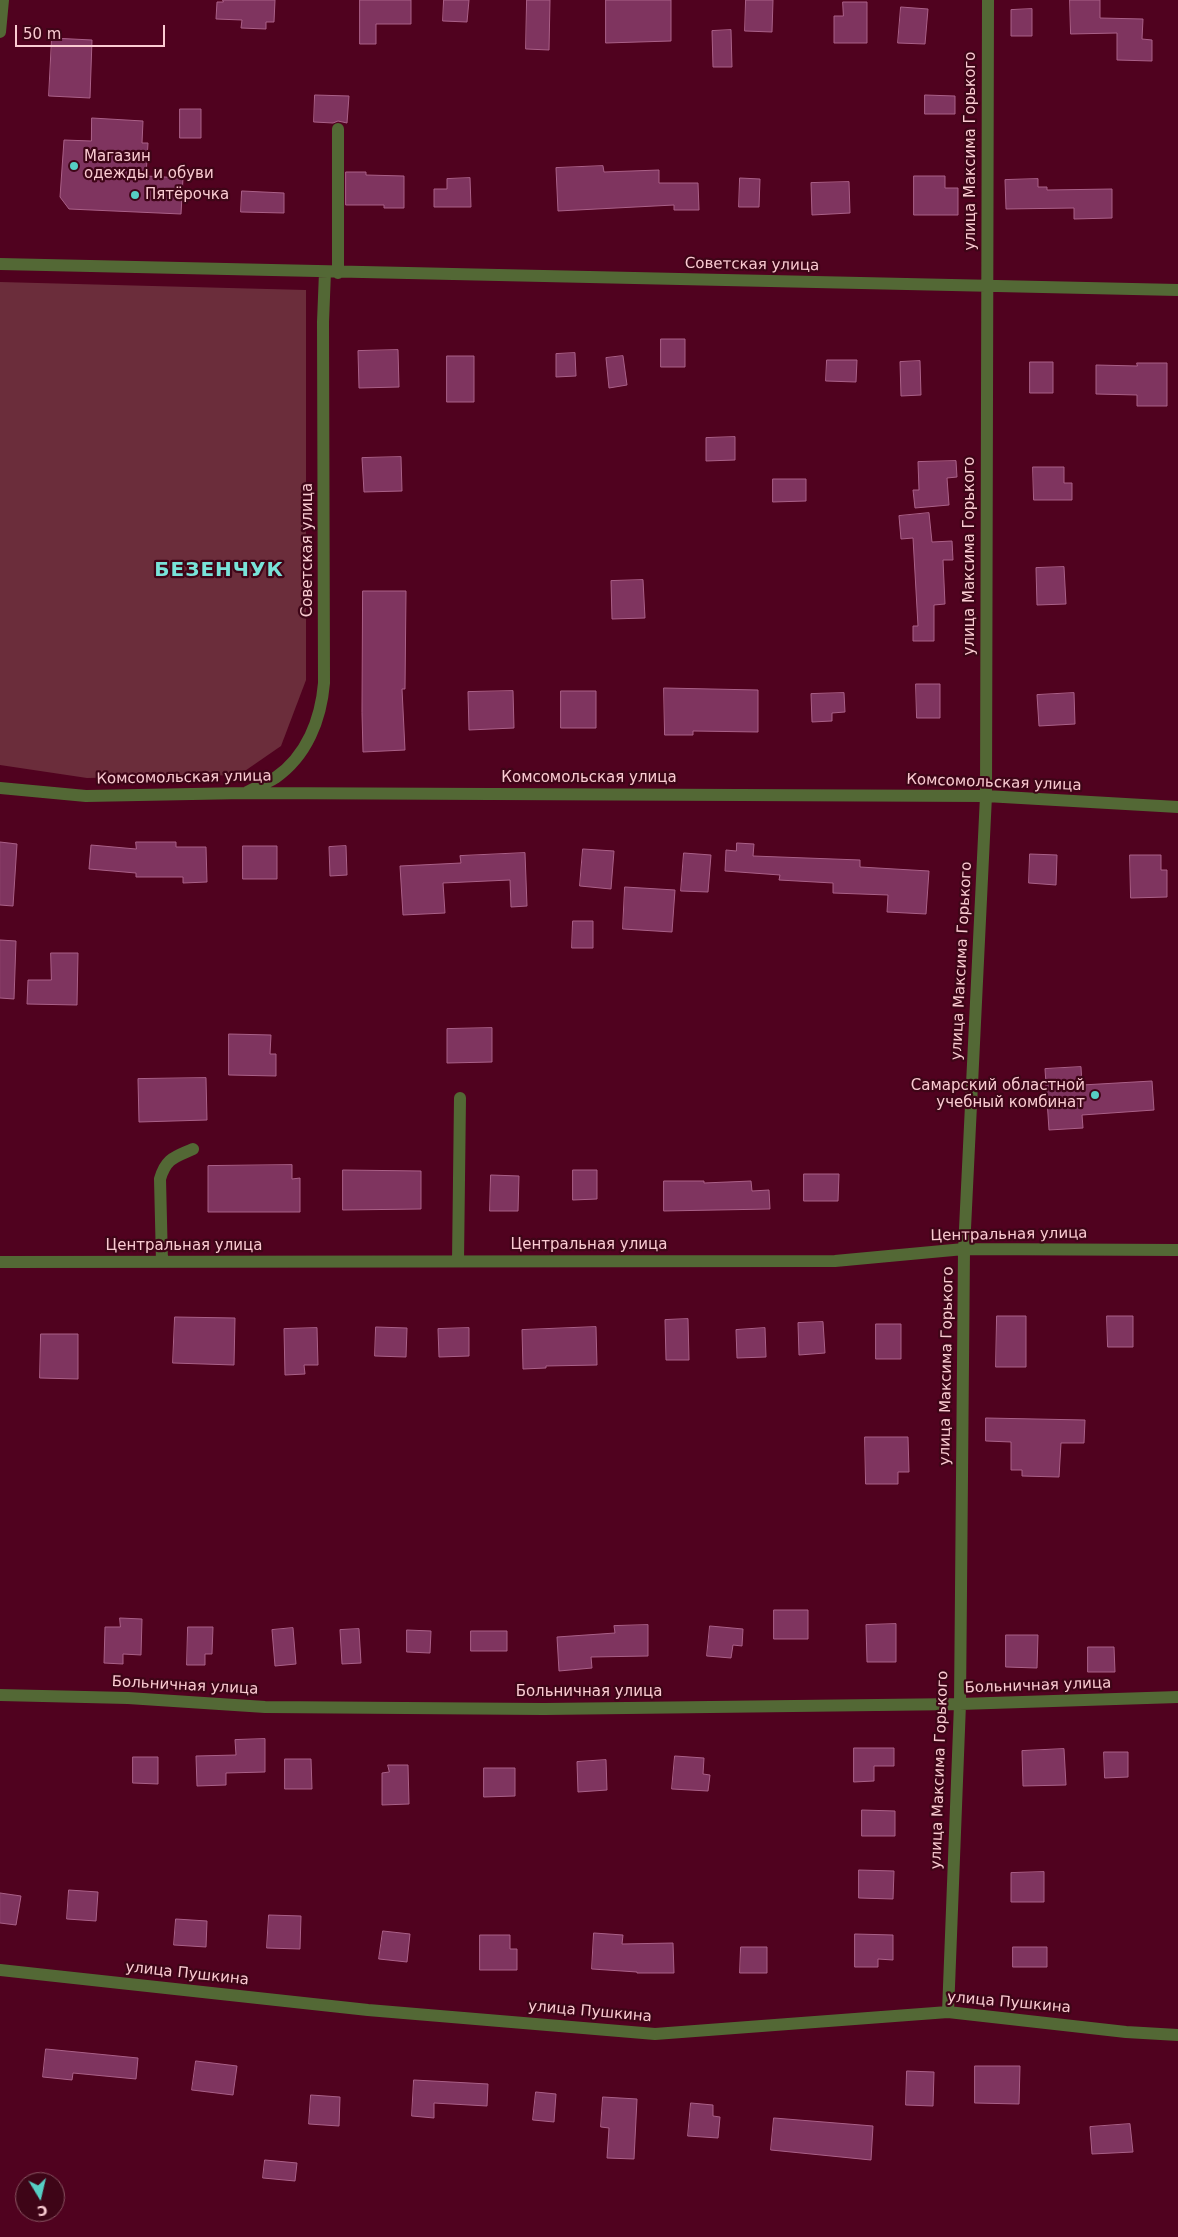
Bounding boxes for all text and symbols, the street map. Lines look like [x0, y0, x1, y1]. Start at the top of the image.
scale bar [18, 15, 168, 47]
text: 50 m [23, 25, 61, 43]
street label: улица Максима Горького [962, 52, 980, 250]
place label: Магазин одежды и обуви [84, 148, 214, 183]
marker: Магазин одежды и обуви [68, 160, 80, 172]
place label: Пятёрочка [145, 186, 229, 204]
marker: Пятёрочка [129, 189, 141, 201]
street label: Советская улица [685, 255, 819, 275]
street label: улица Максима Горького [961, 457, 979, 655]
street label: Советская улица [299, 483, 317, 617]
district label: БЕЗЕНЧУК [153, 559, 285, 583]
street label: Комсомольская улица [96, 767, 272, 789]
street label: Комсомольская улица [501, 769, 677, 787]
street label: Комсомольская улица [906, 771, 1082, 795]
street label: улица Максима Горького [948, 861, 976, 1061]
place label: Самарский областной учебный комбинат [911, 1077, 1085, 1112]
marker: Самарский областной учебный комбинат [1089, 1089, 1101, 1101]
street label: Центральная улица [930, 1225, 1088, 1245]
street label: Центральная улица [511, 1236, 667, 1254]
street label: Центральная улица [106, 1237, 262, 1255]
street label: улица Максима Горького [936, 1266, 958, 1466]
street label: улица Максима Горького [928, 1670, 952, 1870]
street label: Больничная улица [111, 1673, 259, 1699]
street label: Больничная улица [964, 1674, 1112, 1698]
street label: Больничная улица [516, 1683, 662, 1701]
street label: улица Пушкина [124, 1959, 250, 1989]
street label: улица Пушкина [946, 1989, 1072, 2017]
street label: улица Пушкина [527, 1998, 653, 2026]
north arrow [15, 2172, 65, 2222]
text: С [36, 2202, 49, 2220]

